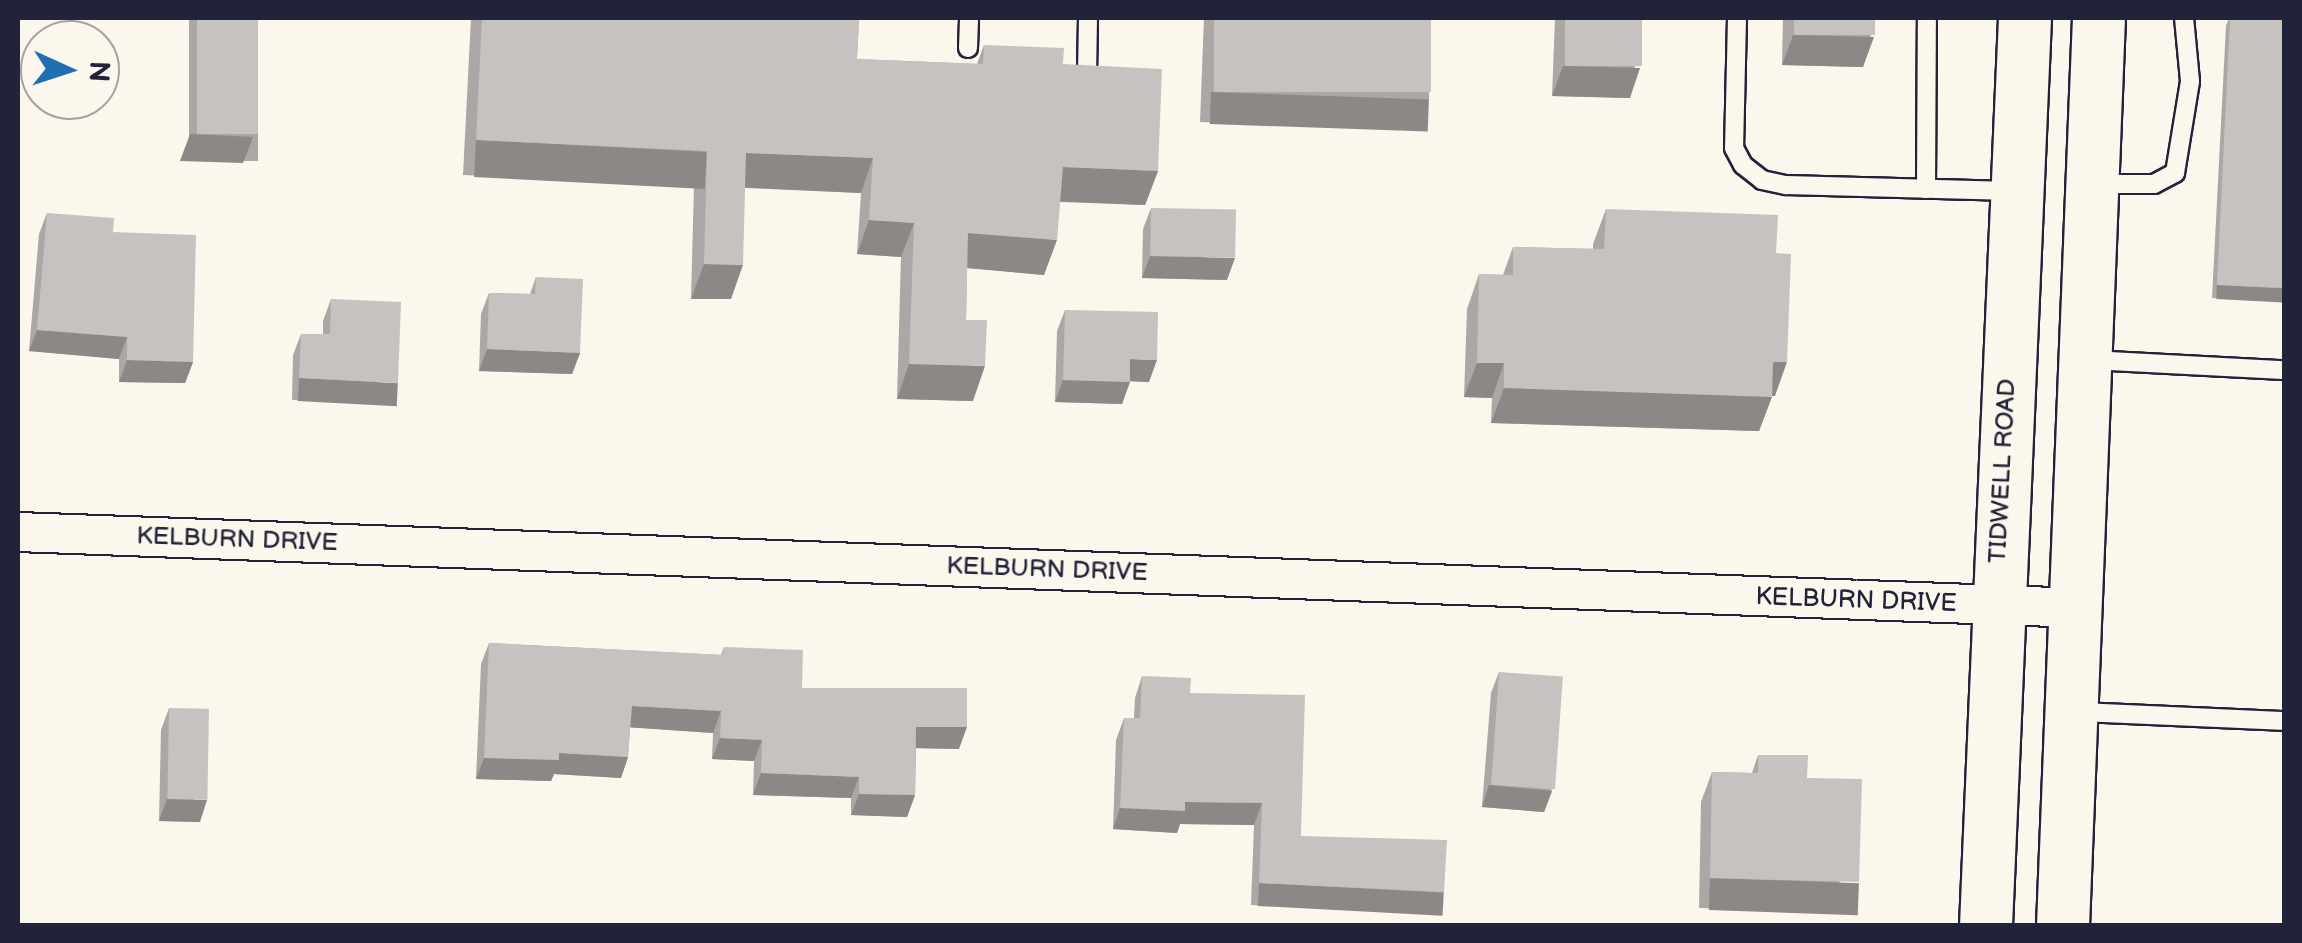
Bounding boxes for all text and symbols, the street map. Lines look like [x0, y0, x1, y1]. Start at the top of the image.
north arrow [20, 20, 120, 120]
text: N [81, 60, 115, 83]
street label: TIDWELL ROAD [1983, 378, 2023, 564]
street label: KELBURN DRIVE [136, 521, 338, 559]
street label: KELBURN DRIVE [946, 551, 1148, 589]
street label: KELBURN DRIVE [1755, 582, 1957, 620]

